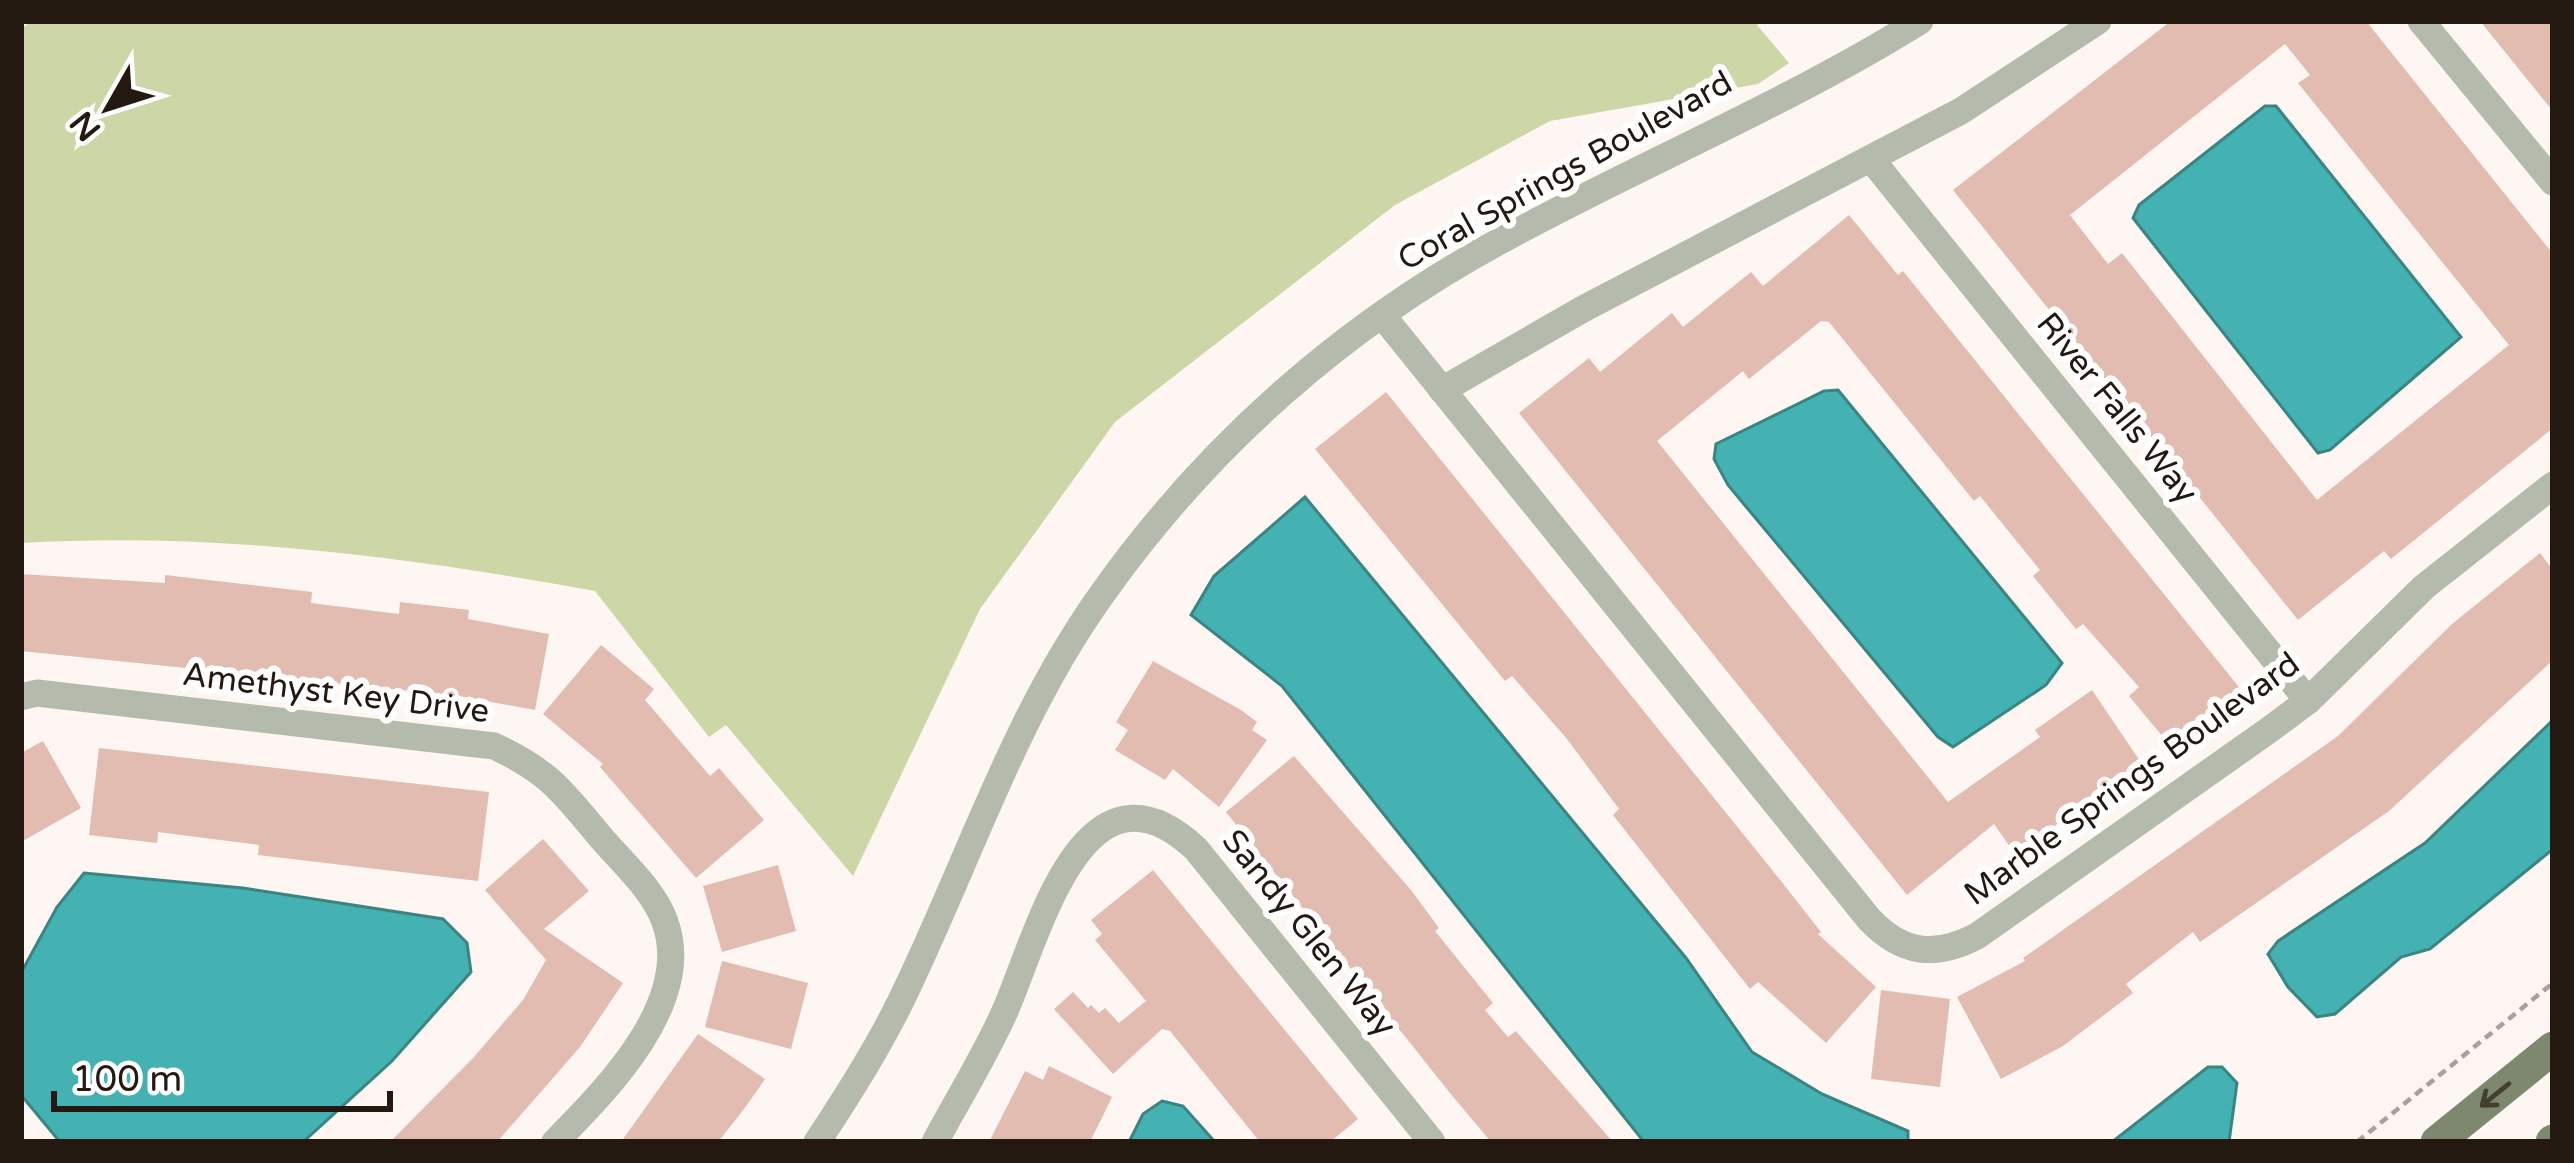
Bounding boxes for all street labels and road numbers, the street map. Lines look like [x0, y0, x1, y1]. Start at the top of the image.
street label: Coral Springs Boulevard [1391, 63, 1739, 279]
street label: River Falls Way [2028, 305, 2206, 511]
street label: Marble Springs Boulevard [1957, 644, 2307, 914]
street label: Amethyst Key Drive [180, 655, 492, 731]
street label: Sandy Glen Way [1214, 822, 1404, 1044]

